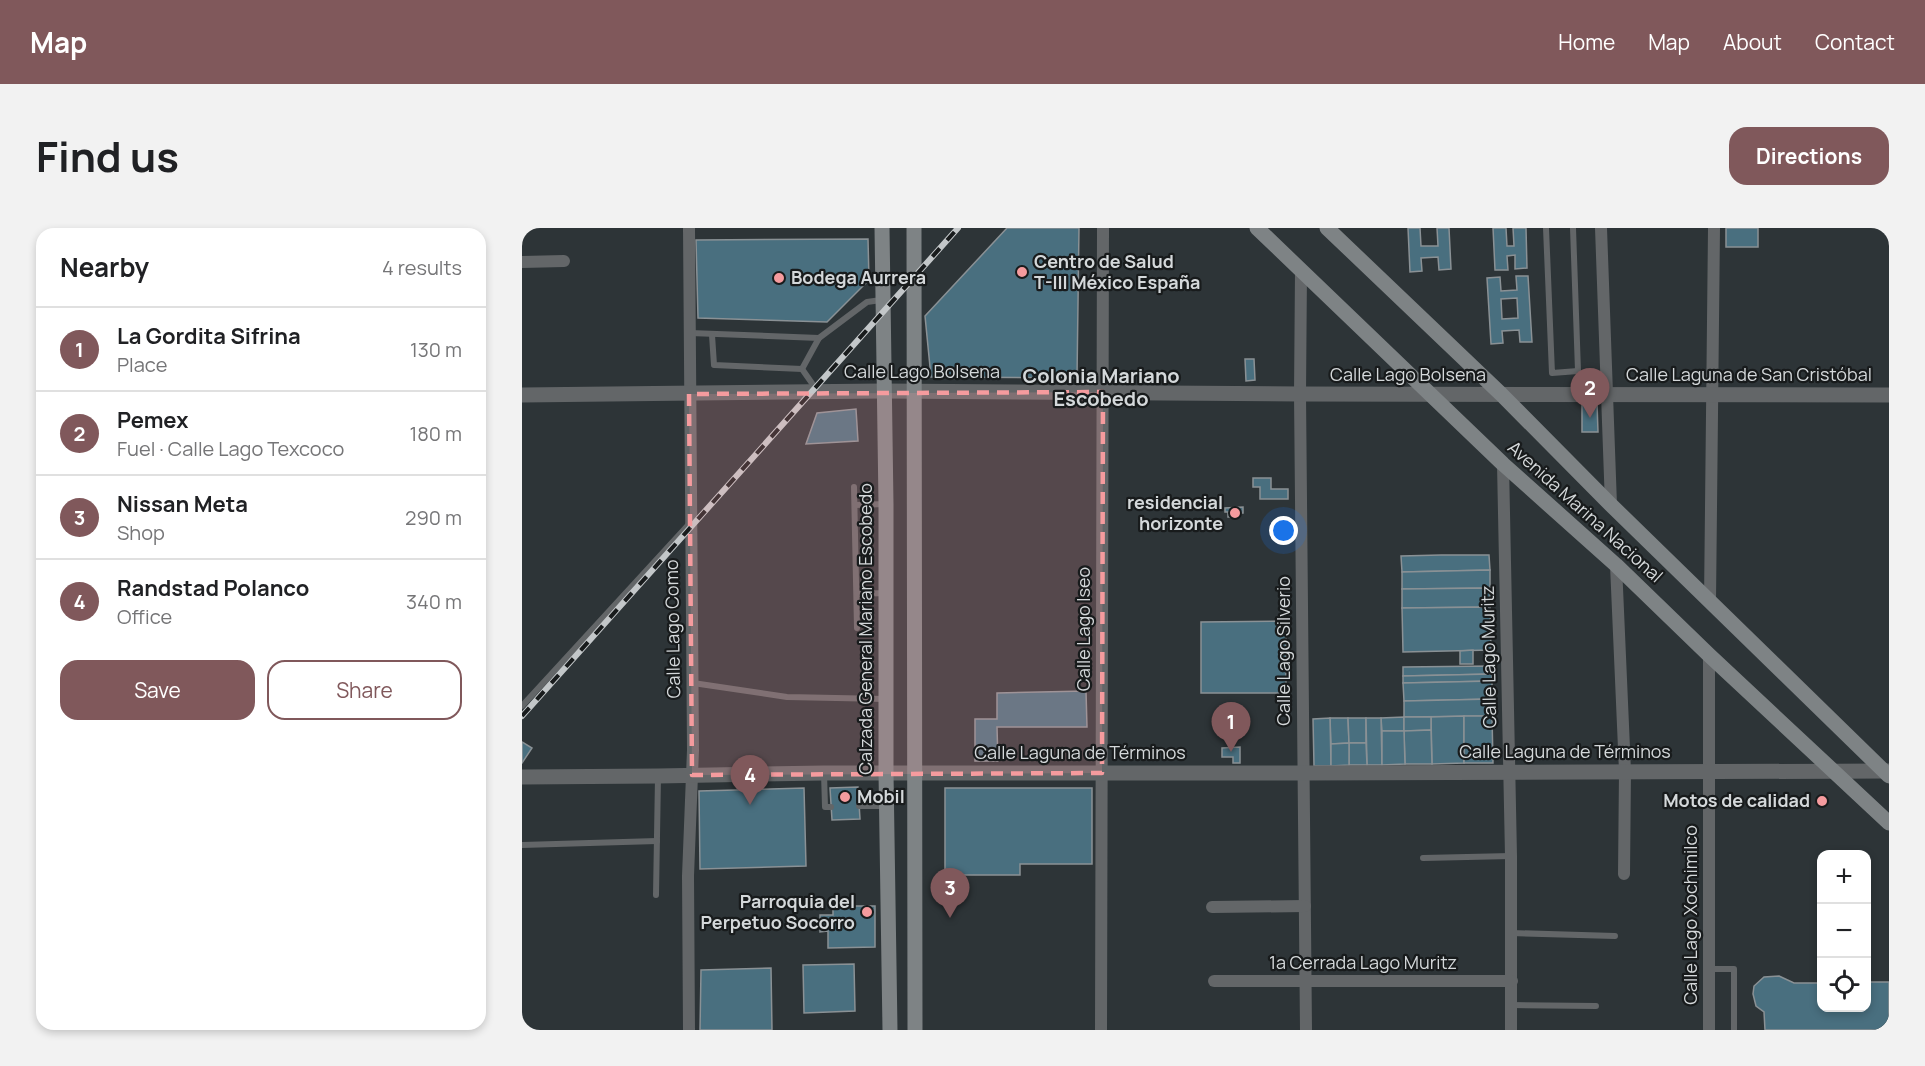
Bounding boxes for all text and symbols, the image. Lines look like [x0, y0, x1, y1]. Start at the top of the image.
text: Map [30, 23, 87, 61]
text: Home [1558, 28, 1615, 56]
text: Map [1648, 28, 1690, 56]
text: About [1723, 28, 1782, 56]
text: Contact [1815, 28, 1895, 56]
text: Find us [36, 127, 179, 185]
button: Directions [1729, 127, 1889, 185]
text: Nearby [60, 249, 149, 285]
place label: Centro de Salud T-III México España [1034, 249, 1200, 294]
text: 4 results [382, 254, 462, 281]
place label: Bodega Aurrera [791, 265, 926, 289]
marker: Centro de Salud T-III México España [1015, 265, 1029, 279]
marker: Bodega Aurrera [772, 271, 786, 285]
text: La Gordita Sifrina [117, 321, 301, 351]
text: 1 [75, 336, 84, 363]
text: 130 m [410, 336, 462, 363]
text: Place [117, 351, 167, 378]
street label: Calle Lago Bolsena [844, 359, 1000, 383]
district label: Colonia Mariano Escobedo [1022, 362, 1180, 412]
street label: Calle Lago Bolsena [1330, 362, 1486, 386]
street label: Calle Laguna de San Cristóbal [1626, 362, 1872, 386]
pin: 2 [1570, 368, 1610, 418]
text: Pemex [117, 405, 188, 435]
text: 2 [74, 420, 85, 447]
text: 180 m [409, 420, 462, 447]
text: Fuel · Calle Lago Texcoco [117, 435, 344, 462]
street label: Avenida Marina Nacional [1503, 435, 1668, 587]
street label: Calzada General Mariano Escobedo [853, 483, 877, 775]
text: Nissan Meta [117, 489, 248, 519]
place label: residencial horizonte [1127, 490, 1223, 535]
text: 3 [74, 504, 85, 531]
text: 290 m [405, 504, 462, 531]
marker: residencial horizonte [1228, 506, 1242, 520]
your location [1269, 516, 1298, 545]
text: Shop [117, 519, 165, 546]
street label: Calle Lago Como [659, 559, 685, 699]
street label: Calle Lago Iseo [1071, 567, 1095, 691]
text: Randstad Polanco [117, 573, 309, 603]
street label: Calle Lago Silverio [1271, 576, 1295, 726]
street label: Calle Lago Muritz [1475, 585, 1501, 729]
text: 4 [73, 588, 86, 615]
text: 340 m [406, 588, 462, 615]
text: Office [117, 603, 172, 630]
button: Save [60, 660, 255, 720]
button: Share [267, 660, 462, 720]
pin: 1 [1212, 702, 1250, 752]
street label: Calle Laguna de Términos [1459, 739, 1671, 763]
street label: Calle Laguna de Términos [974, 740, 1186, 764]
pin: 4 [730, 756, 770, 805]
place label: Mobil [857, 784, 905, 808]
place label: Motos de calidad [1663, 788, 1810, 812]
marker: Mobil [838, 790, 852, 804]
marker: Motos de calidad [1815, 794, 1829, 808]
street label: Calle Lago Xochimilco [1678, 825, 1702, 1005]
map controls [1817, 850, 1871, 1012]
button: + [1817, 850, 1871, 904]
pin: 3 [930, 868, 970, 918]
place label: Parroquia del Perpetuo Socorro [700, 889, 855, 934]
button: − [1817, 904, 1871, 958]
marker: Parroquia del Perpetuo Socorro [860, 905, 874, 919]
street label: 1a Cerrada Lago Muritz [1269, 950, 1457, 974]
button: locate [1817, 958, 1871, 1012]

